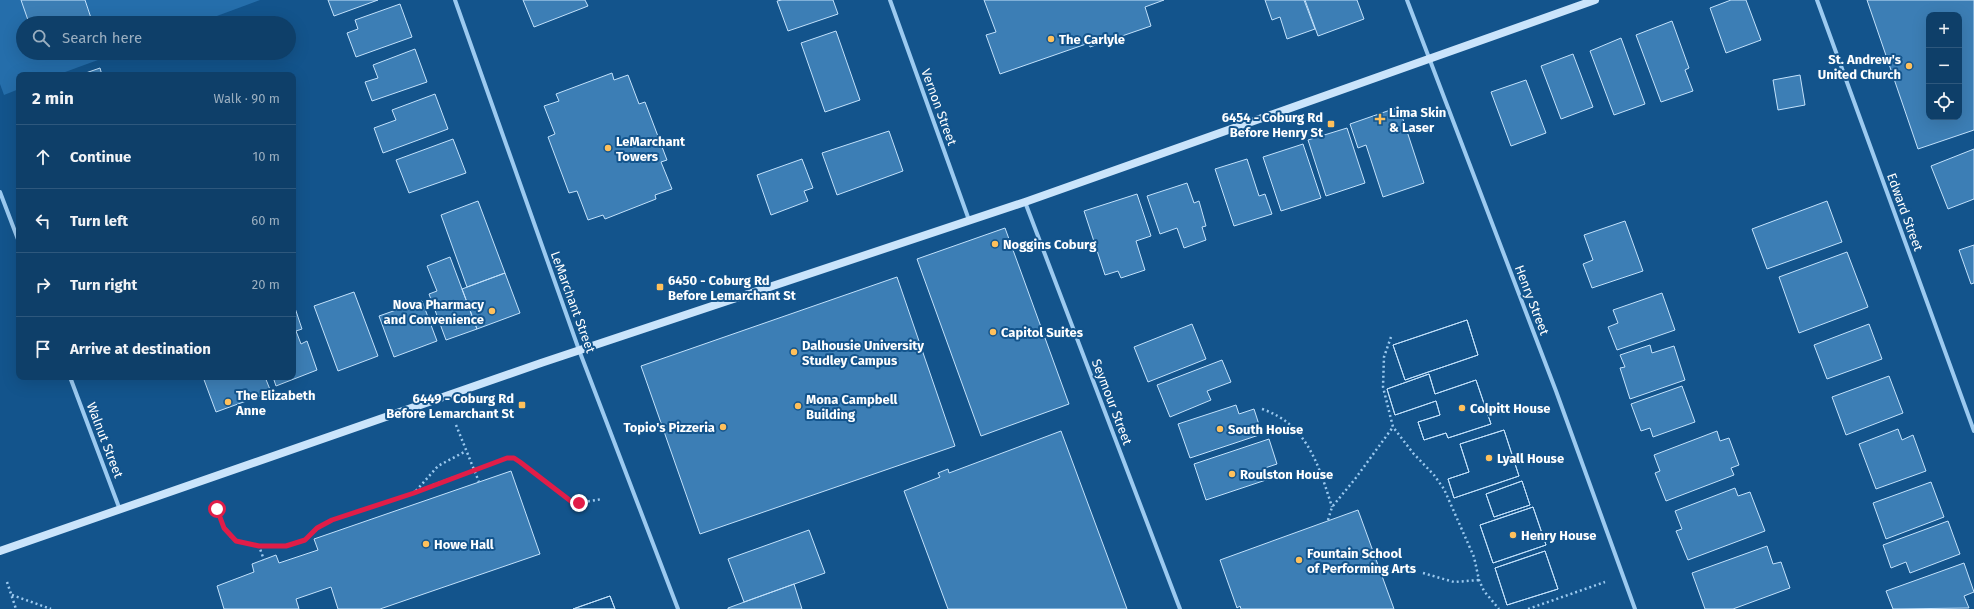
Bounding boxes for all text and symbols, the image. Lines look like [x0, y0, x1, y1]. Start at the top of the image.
map controls [1926, 12, 1962, 120]
button: + [1926, 12, 1962, 48]
search box [16, 16, 296, 60]
icon: search [30, 27, 52, 49]
text: Search here [62, 29, 142, 47]
place label: The Carlyle [1059, 32, 1125, 47]
marker: The Carlyle [1046, 34, 1056, 44]
button: − [1926, 48, 1962, 84]
place label: St. Andrew's United Church [1818, 52, 1902, 82]
marker: St. Andrew's United Church [1904, 61, 1914, 71]
street label: Vernon Street [918, 67, 960, 148]
button: locate [1926, 84, 1962, 120]
text: 2 min [32, 88, 74, 109]
text: Walk · 90 m [214, 91, 280, 106]
place label: Lima Skin & Laser [1389, 105, 1446, 135]
place label: 6454 - Coburg Rd Before Henry St [1222, 110, 1324, 140]
marker: Lima Skin & Laser [1374, 113, 1386, 125]
marker: 6454 - Coburg Rd Before Henry St [1326, 119, 1336, 129]
place label: LeMarchant Towers [616, 134, 686, 164]
marker: LeMarchant Towers [603, 143, 613, 153]
icon: ahead [32, 146, 54, 168]
text: Continue [70, 148, 131, 166]
text: 10 m [253, 149, 280, 164]
street label: Edward Street [1884, 171, 1926, 253]
icon: left [32, 210, 54, 232]
text: Turn left [70, 212, 128, 230]
text: 60 m [251, 213, 280, 228]
place label: Noggins Coburg [1003, 237, 1097, 252]
marker: Noggins Coburg [990, 239, 1000, 249]
street label: LeMarchant Street [548, 249, 598, 355]
street label: Henry Street [1512, 263, 1552, 337]
place label: 6450 - Coburg Rd Before Lemarchant St [668, 273, 797, 303]
icon: right [32, 274, 54, 296]
text: Turn right [70, 276, 137, 294]
text: 20 m [252, 277, 280, 292]
marker: 6450 - Coburg Rd Before Lemarchant St [655, 282, 665, 292]
place label: Nova Pharmacy and Convenience [384, 297, 484, 327]
marker: Nova Pharmacy and Convenience [487, 306, 497, 316]
place label: Capitol Suites [1001, 325, 1084, 340]
marker: Capitol Suites [988, 327, 998, 337]
icon: arrive [32, 338, 54, 360]
place label: Dalhousie University Studley Campus [802, 338, 924, 368]
text: Arrive at destination [70, 340, 211, 358]
marker: Dalhousie University Studley Campus [789, 347, 799, 357]
street label: Seymour Street [1089, 357, 1135, 447]
place label: The Elizabeth Anne [235, 388, 315, 418]
place label: 6449 - Coburg Rd Before Lemarchant St [386, 391, 515, 421]
place label: Mona Campbell Building [806, 392, 898, 422]
marker: The Elizabeth Anne [223, 397, 233, 407]
street label: Walnut Street [84, 400, 126, 480]
marker: 6449 - Coburg Rd Before Lemarchant St [517, 400, 527, 410]
marker: Mona Campbell Building [793, 401, 803, 411]
place label: Colpitt House [1470, 401, 1550, 416]
marker: Colpitt House [1457, 403, 1467, 413]
place label: Topio's Pizzeria [623, 420, 715, 435]
marker: Topio's Pizzeria [718, 422, 728, 432]
place label: South House [1228, 422, 1303, 437]
marker: South House [1215, 424, 1225, 434]
place label: Lyall House [1497, 451, 1564, 466]
marker: Lyall House [1484, 453, 1494, 463]
place label: Roulston House [1240, 467, 1333, 482]
marker: Roulston House [1227, 469, 1237, 479]
route end [570, 494, 588, 512]
route start [208, 500, 226, 518]
place label: Henry House [1521, 528, 1597, 543]
marker: Henry House [1508, 530, 1518, 540]
place label: Howe Hall [434, 537, 494, 552]
marker: Howe Hall [421, 539, 431, 549]
place label: Fountain School of Performing Arts [1307, 546, 1417, 576]
marker: Fountain School of Performing Arts [1294, 555, 1304, 565]

